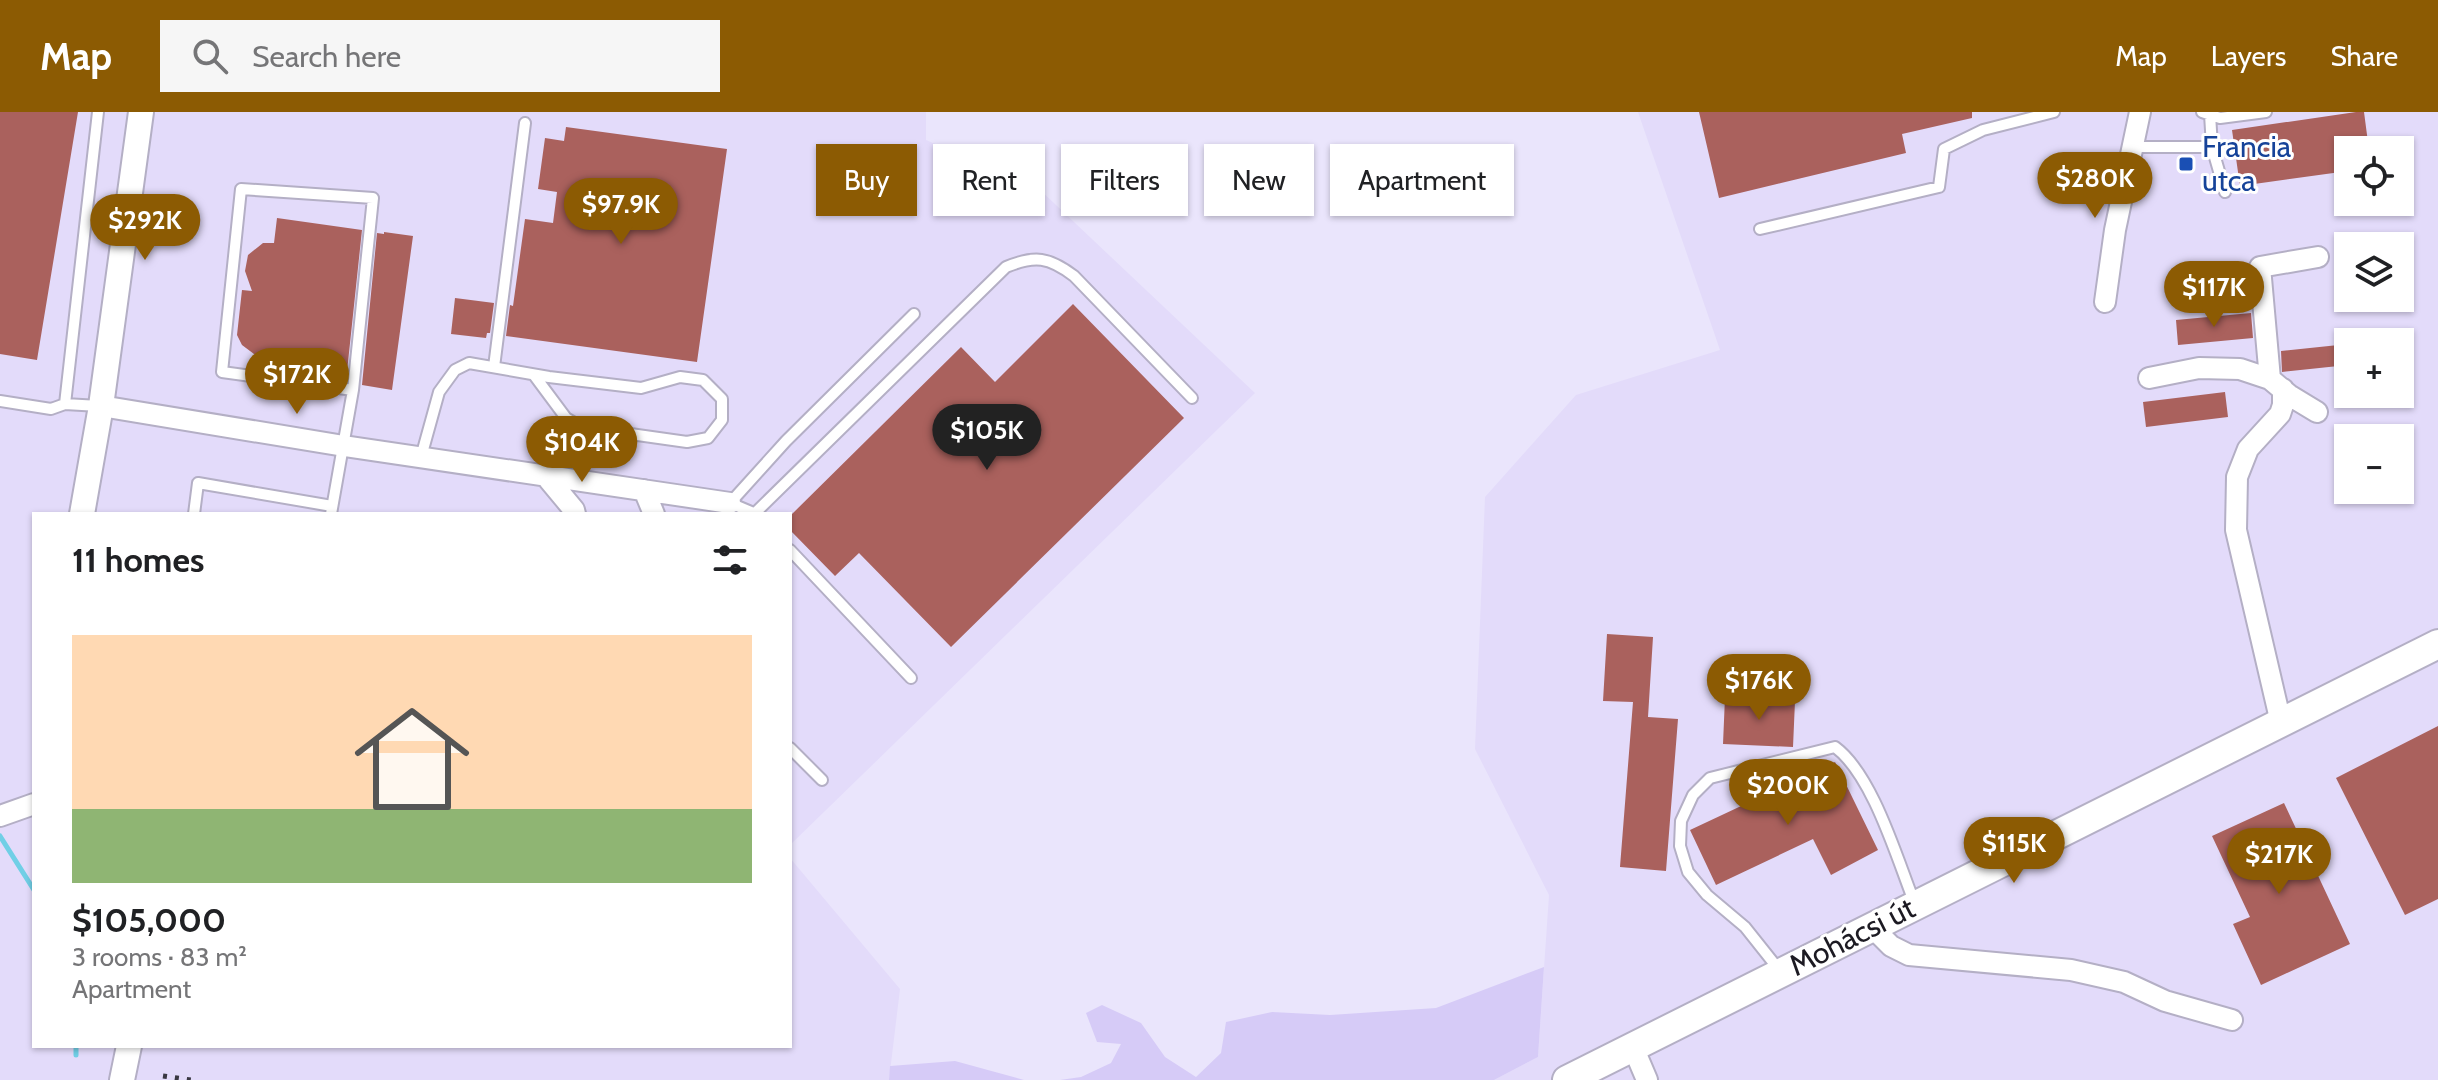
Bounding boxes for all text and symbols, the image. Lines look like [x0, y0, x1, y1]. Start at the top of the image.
search box [160, 20, 720, 92]
text: Map [40, 33, 112, 80]
icon: search [188, 34, 232, 78]
text: Search here [252, 38, 401, 75]
text: Map [2115, 39, 2167, 73]
text: Layers [2211, 39, 2286, 73]
text: Share [2330, 39, 2398, 73]
place label: Francia utca [2202, 128, 2292, 199]
map controls [2334, 136, 2414, 504]
button: locate [2334, 136, 2414, 216]
chip: Buy [816, 144, 917, 216]
chip: Rent [933, 144, 1045, 216]
chip: Filters [1061, 144, 1188, 216]
chip: New [1204, 144, 1314, 216]
chip: Apartment [1330, 144, 1514, 216]
pin: $280K [2039, 152, 2151, 220]
marker: Francia utca [2177, 155, 2195, 173]
text: $280K [2055, 162, 2135, 194]
pin: $97.9K [556, 178, 686, 246]
text: $97.9K [582, 188, 660, 220]
pin: $292K [89, 194, 201, 262]
text: $292K [108, 204, 182, 236]
button: layers [2334, 232, 2414, 312]
pin: $117K [2158, 261, 2270, 329]
text: $117K [2182, 271, 2246, 303]
button: + [2334, 328, 2414, 408]
pin: $172K [241, 348, 353, 416]
text: $172K [263, 358, 331, 390]
pin: $105K [931, 404, 1043, 472]
text: $105K [950, 414, 1024, 446]
pin: $104K [526, 416, 638, 484]
button: − [2334, 424, 2414, 504]
text: $104K [544, 426, 620, 458]
icon: filters [708, 538, 752, 582]
text: 11 homes [72, 539, 204, 581]
pin: $176K [1703, 654, 1815, 722]
text: $176K [1725, 664, 1793, 696]
icon: home [340, 687, 484, 831]
pin: $200K [1732, 759, 1844, 827]
text: $200K [1747, 769, 1829, 801]
pin: $115K [1958, 817, 2070, 885]
text: $115K [1982, 827, 2046, 859]
pin: $217K [2223, 828, 2335, 896]
text: $217K [2245, 838, 2313, 870]
street label: Mohácsi út [1783, 889, 1921, 984]
text: $105,000 [72, 899, 226, 941]
text: 3 rooms · 83 m² [72, 941, 247, 973]
text: Apartment [72, 973, 191, 1005]

